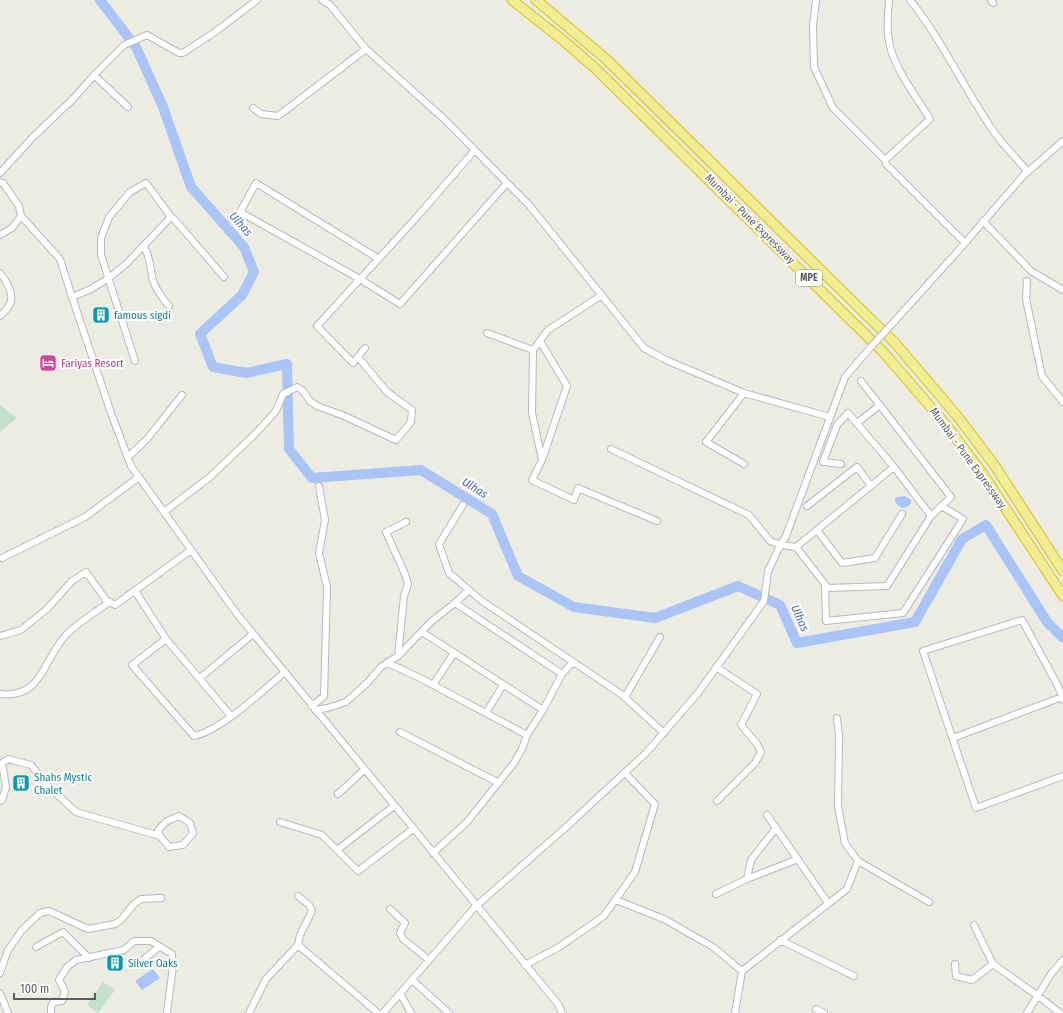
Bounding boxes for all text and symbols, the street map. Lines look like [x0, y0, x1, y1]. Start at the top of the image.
street label: Mumbai - Pune Expressway [702, 171, 798, 267]
water label: Ulhas [227, 209, 255, 239]
road number: MPE [796, 270, 822, 286]
building icon: famous sigdi [91, 305, 111, 325]
place label: famous sigdi [114, 309, 171, 322]
hotel icon: Fariyas Resort [38, 353, 58, 373]
place label: Fariyas Resort [61, 357, 124, 370]
street label: Mumbai - Pune Expressway [927, 405, 1009, 511]
water label: Ulhas [460, 475, 490, 501]
water label: Ulhas [788, 602, 812, 634]
place label: Shahs Mystic Chalet [34, 771, 92, 797]
building icon: Shahs Mystic Chalet [11, 773, 31, 793]
building icon: Silver Oaks [105, 953, 125, 973]
place label: Silver Oaks [128, 957, 178, 970]
scale bar [14, 975, 95, 1001]
text: 100 m [20, 982, 49, 996]

